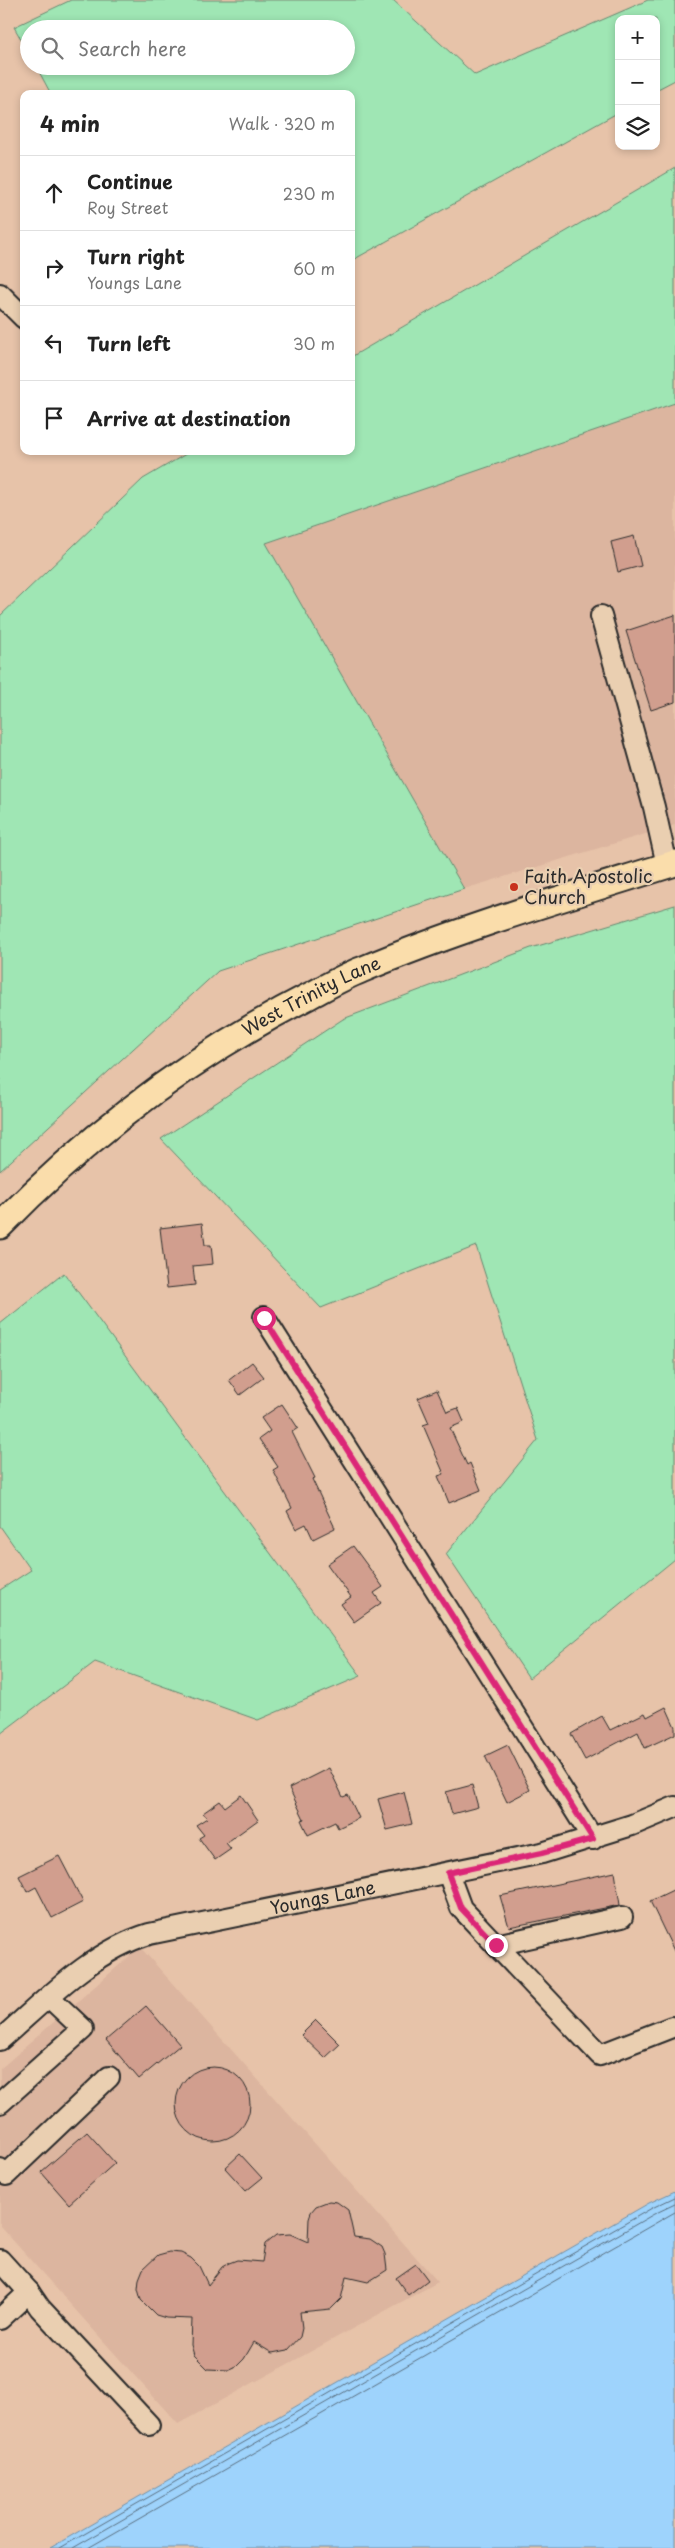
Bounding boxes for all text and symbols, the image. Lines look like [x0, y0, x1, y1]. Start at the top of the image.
map controls [615, 15, 660, 150]
button: + [615, 15, 660, 60]
search box [20, 20, 355, 75]
icon: search [38, 34, 66, 62]
text: Search here [78, 34, 187, 62]
button: − [615, 60, 660, 105]
button: layers [615, 105, 660, 150]
text: 4 min [40, 107, 100, 139]
text: Walk · 320 m [229, 111, 335, 135]
text: Continue [87, 167, 173, 195]
icon: ahead [40, 179, 68, 207]
text: 230 m [283, 181, 335, 205]
text: Roy Street [87, 195, 168, 219]
text: Turn right [87, 242, 185, 270]
icon: right [40, 254, 68, 282]
text: 60 m [293, 256, 335, 280]
text: Youngs Lane [87, 270, 182, 294]
icon: left [40, 329, 68, 357]
text: Turn left [87, 329, 171, 357]
text: 30 m [293, 331, 335, 355]
icon: arrive [40, 404, 68, 432]
text: Arrive at destination [87, 404, 291, 432]
place label: Faith Apostolic Church [524, 862, 653, 910]
marker: Faith Apostolic Church [508, 881, 520, 893]
street label: West Trinity Lane [236, 948, 384, 1042]
route start [253, 1307, 276, 1330]
street label: Youngs Lane [268, 1873, 378, 1921]
route end [485, 1934, 508, 1957]

